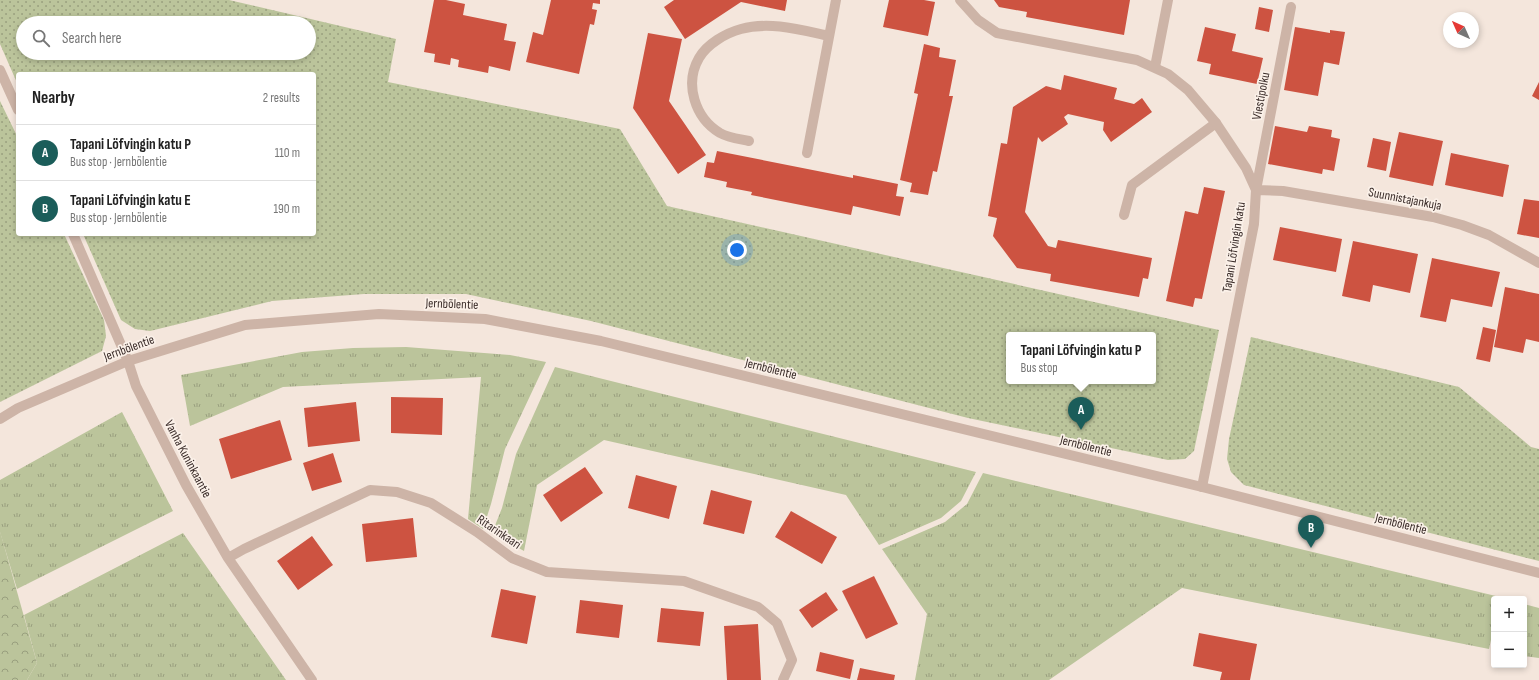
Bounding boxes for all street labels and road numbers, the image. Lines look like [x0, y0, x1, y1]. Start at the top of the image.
street label: Viestipolku [1249, 71, 1273, 121]
street label: Suunnistajankuja [1367, 184, 1443, 214]
street label: Tapani Löfvingin katu [1219, 201, 1249, 293]
street label: Jernbölentie [424, 295, 479, 313]
street label: Jernbölentie [100, 331, 157, 365]
street label: Jernbölentie [742, 355, 799, 383]
street label: Vanha Kuninkaantie [161, 417, 215, 501]
street label: Jernbölentie [1057, 432, 1114, 460]
street label: Jernbölentie [1372, 510, 1429, 538]
street label: Ritarinkaari [474, 511, 524, 553]

